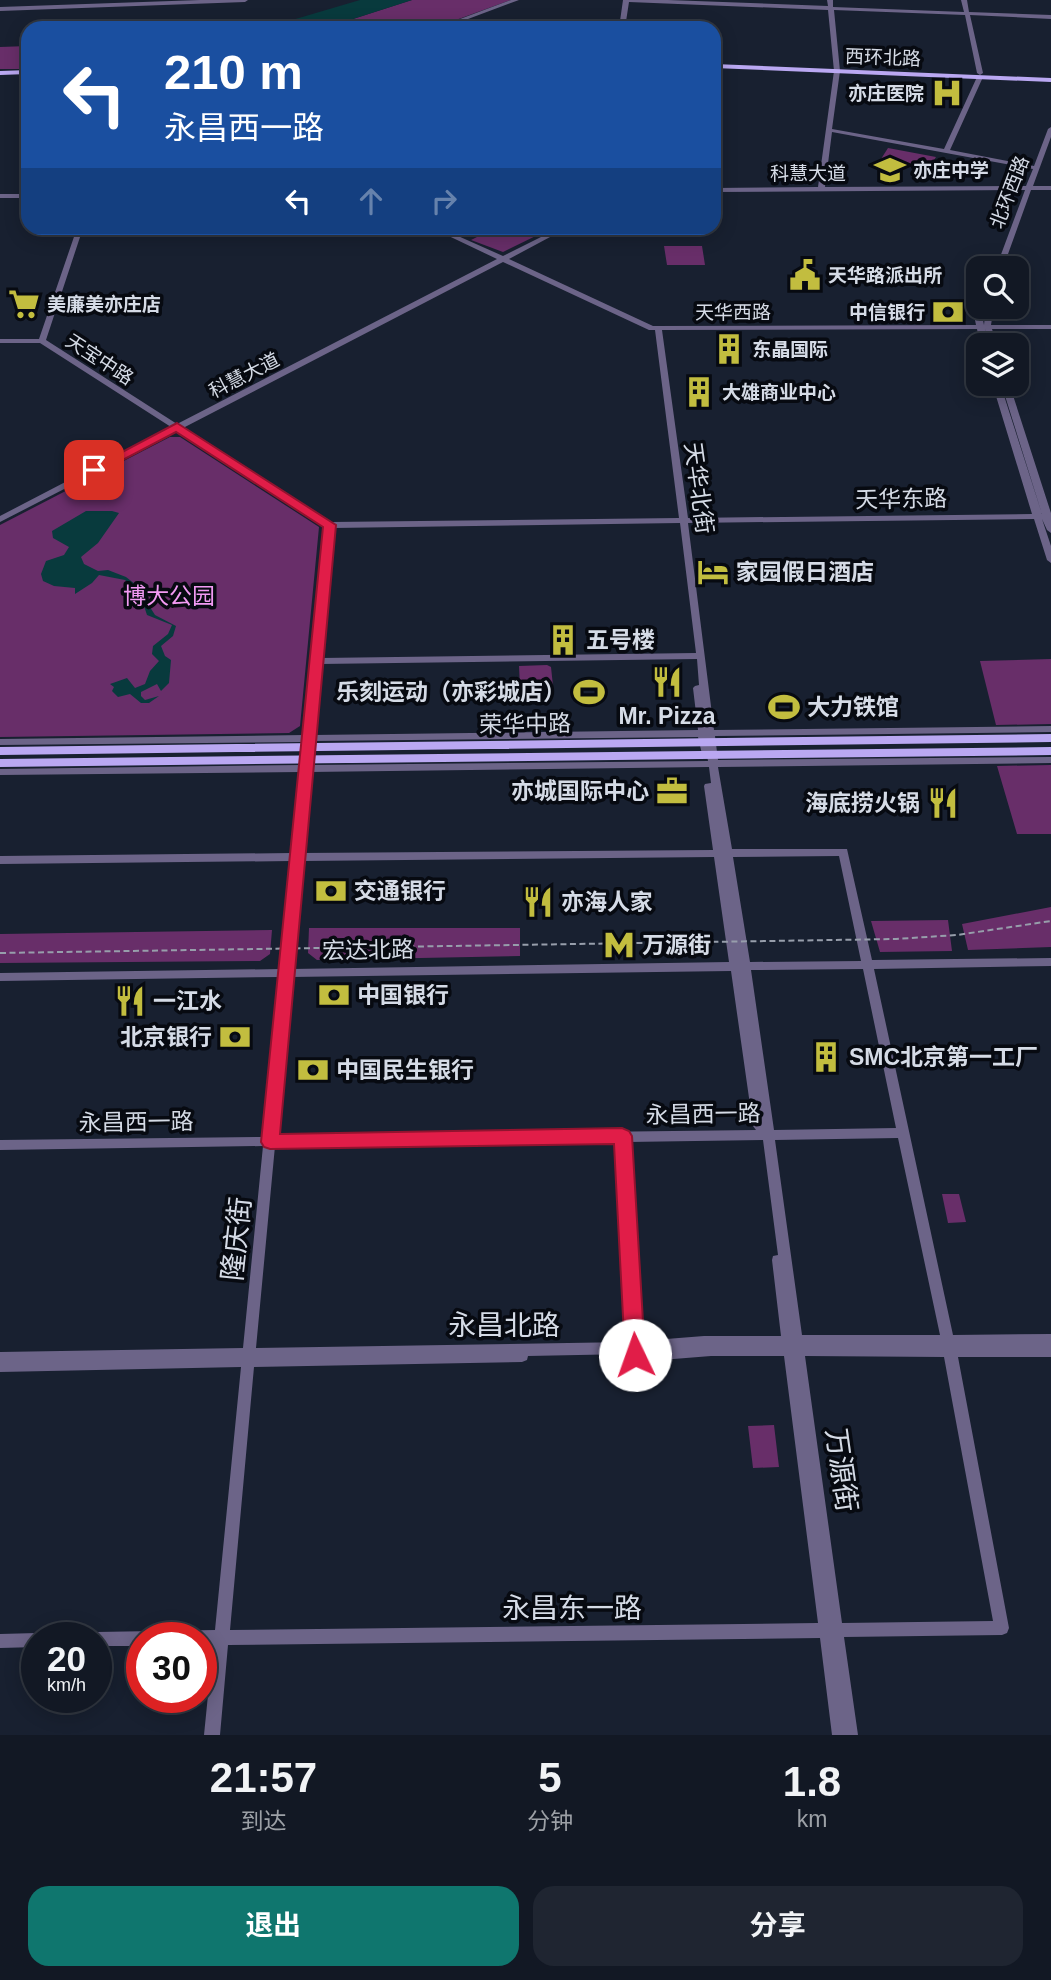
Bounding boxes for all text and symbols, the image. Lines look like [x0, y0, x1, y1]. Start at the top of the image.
text: 210 m [164, 45, 303, 99]
street label: 西环北路 [845, 46, 921, 69]
icon: left [49, 49, 140, 140]
hospital icon: 亦庄医院 [930, 76, 964, 110]
place label: 亦庄医院 [848, 83, 924, 104]
text: 永昌西一路 [164, 110, 324, 146]
school or university icon: 亦庄中学 [873, 153, 907, 187]
street label: 北环西路 [986, 153, 1033, 231]
place label: 亦庄中学 [913, 160, 989, 181]
street label: 科慧大道 [770, 163, 846, 184]
icon: left [279, 182, 317, 220]
icon: ahead [352, 182, 390, 220]
icon: right [425, 182, 463, 220]
map controls [966, 256, 1029, 396]
button: search [966, 256, 1029, 319]
public building icon: 天华路派出所 [788, 258, 822, 292]
place label: 天华路派出所 [828, 265, 942, 286]
supermarket icon: 美廉美亦庄店 [7, 287, 41, 321]
place label: 美廉美亦庄店 [47, 294, 161, 315]
bank icon: 中信银行 [931, 295, 965, 329]
street label: 天华西路 [695, 302, 771, 323]
place label: 中信银行 [849, 302, 925, 323]
street label: 天宝中路 [62, 330, 137, 389]
building icon: 东晶国际 [712, 332, 746, 366]
button: layers [966, 333, 1029, 396]
place label: 东晶国际 [752, 339, 828, 360]
street label: 科慧大道 [206, 349, 283, 402]
building icon: 大雄商业中心 [682, 375, 716, 409]
place label: 大雄商业中心 [722, 382, 836, 403]
pin [64, 440, 124, 500]
street label: 天华北街 [680, 441, 718, 535]
icon: arrive [75, 451, 113, 489]
street label: 天华东路 [855, 485, 947, 513]
hotel icon: 家园假日酒店 [696, 555, 730, 589]
place label: 家园假日酒店 [736, 559, 874, 585]
park label: 博大公园 [123, 583, 215, 609]
building icon: 五号楼 [546, 623, 580, 657]
place label: 五号楼 [586, 627, 655, 653]
restaurant icon: Mr. Pizza [650, 665, 684, 699]
sports icon: 乐刻运动（亦彩城店） [572, 675, 606, 709]
place label: 乐刻运动（亦彩城店） [336, 679, 566, 705]
sports icon: 大力铁馆 [767, 690, 801, 724]
place label: 大力铁馆 [807, 694, 899, 720]
place label: Mr. Pizza [618, 703, 716, 729]
street label: 荣华中路 [479, 710, 571, 738]
office icon: 亦城国际中心 [655, 774, 689, 808]
place label: 亦城国际中心 [511, 778, 649, 804]
restaurant icon: 海底捞火锅 [926, 786, 960, 820]
place label: 海底捞火锅 [805, 790, 920, 816]
bank icon: 交通银行 [314, 874, 348, 908]
place label: 交通银行 [354, 878, 446, 904]
restaurant icon: 亦海人家 [521, 885, 555, 919]
place label: 亦海人家 [561, 889, 653, 915]
metro station icon: 万源街 [602, 928, 636, 962]
place label: 万源街 [642, 932, 711, 958]
street label: 宏达北路 [322, 936, 414, 964]
bank icon: 中国银行 [317, 978, 351, 1012]
place label: 中国银行 [357, 982, 449, 1008]
restaurant icon: 一江水 [113, 984, 147, 1018]
place label: 一江水 [153, 988, 222, 1014]
bank icon: 北京银行 [218, 1020, 252, 1054]
place label: 北京银行 [120, 1024, 212, 1050]
building icon: SMC北京第一工厂 [809, 1040, 843, 1074]
place label: SMC北京第一工厂 [849, 1044, 1038, 1070]
bank icon: 中国民生银行 [296, 1053, 330, 1087]
place label: 中国民生银行 [336, 1057, 474, 1083]
street label: 永昌西一路 [645, 1100, 761, 1128]
street label: 永昌西一路 [78, 1108, 194, 1136]
street label: 隆庆街 [217, 1196, 256, 1282]
street label: 永昌北路 [448, 1310, 560, 1341]
position arrow [598, 1318, 672, 1392]
street label: 万源街 [820, 1426, 863, 1514]
street label: 永昌东一路 [502, 1593, 642, 1624]
speed limit sign: 30 [126, 1622, 217, 1713]
text: 20 [47, 1639, 86, 1678]
text: km/h [47, 1675, 86, 1695]
text: 21:57 [210, 1754, 317, 1801]
text: 5 [538, 1754, 562, 1801]
text: 1.8 [783, 1758, 841, 1805]
text: km [797, 1806, 827, 1832]
text: 到达 [241, 1808, 287, 1834]
text: 分钟 [527, 1808, 573, 1834]
button: 退出 [28, 1886, 519, 1966]
button: 分享 [533, 1886, 1023, 1966]

